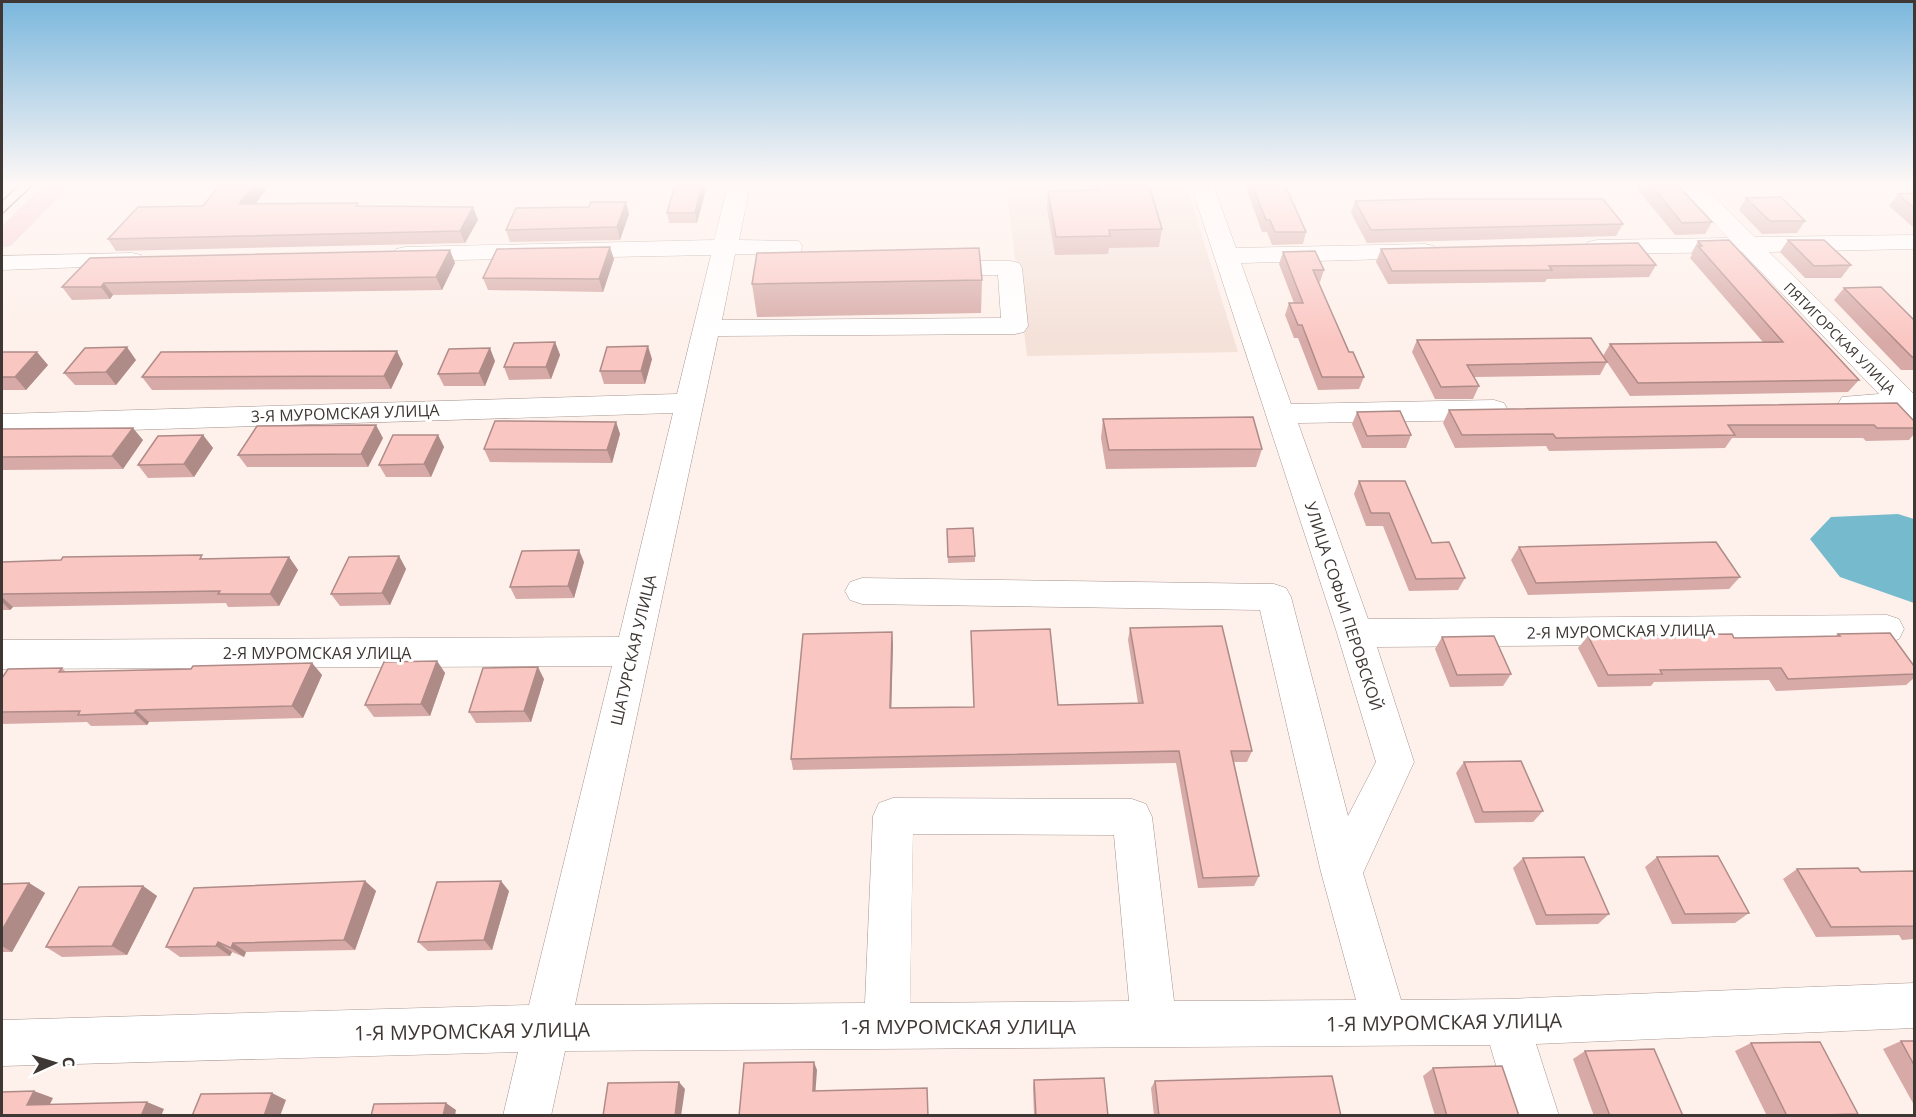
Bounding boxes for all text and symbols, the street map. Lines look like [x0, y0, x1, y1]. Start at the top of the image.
street label: ПЯТИГОРСКАЯ УЛИЦА [1780, 278, 1900, 398]
street label: 3-Я МУРОМСКАЯ УЛИЦА [250, 399, 441, 427]
street label: УЛИЦА СОФЬИ ПЕРОВСКОЙ [1300, 499, 1388, 713]
street label: ШАТУРСКАЯ УЛИЦА [605, 571, 661, 728]
street label: 2-Я МУРОМСКАЯ УЛИЦА [1526, 618, 1716, 644]
street label: 2-Я МУРОМСКАЯ УЛИЦА [223, 642, 412, 664]
street label: 1-Я МУРОМСКАЯ УЛИЦА [1326, 1006, 1563, 1038]
street label: 1-Я МУРОМСКАЯ УЛИЦА [840, 1013, 1076, 1040]
street label: 1-Я МУРОМСКАЯ УЛИЦА [354, 1015, 591, 1047]
north arrow [24, 1033, 84, 1093]
text: С [58, 1056, 80, 1068]

